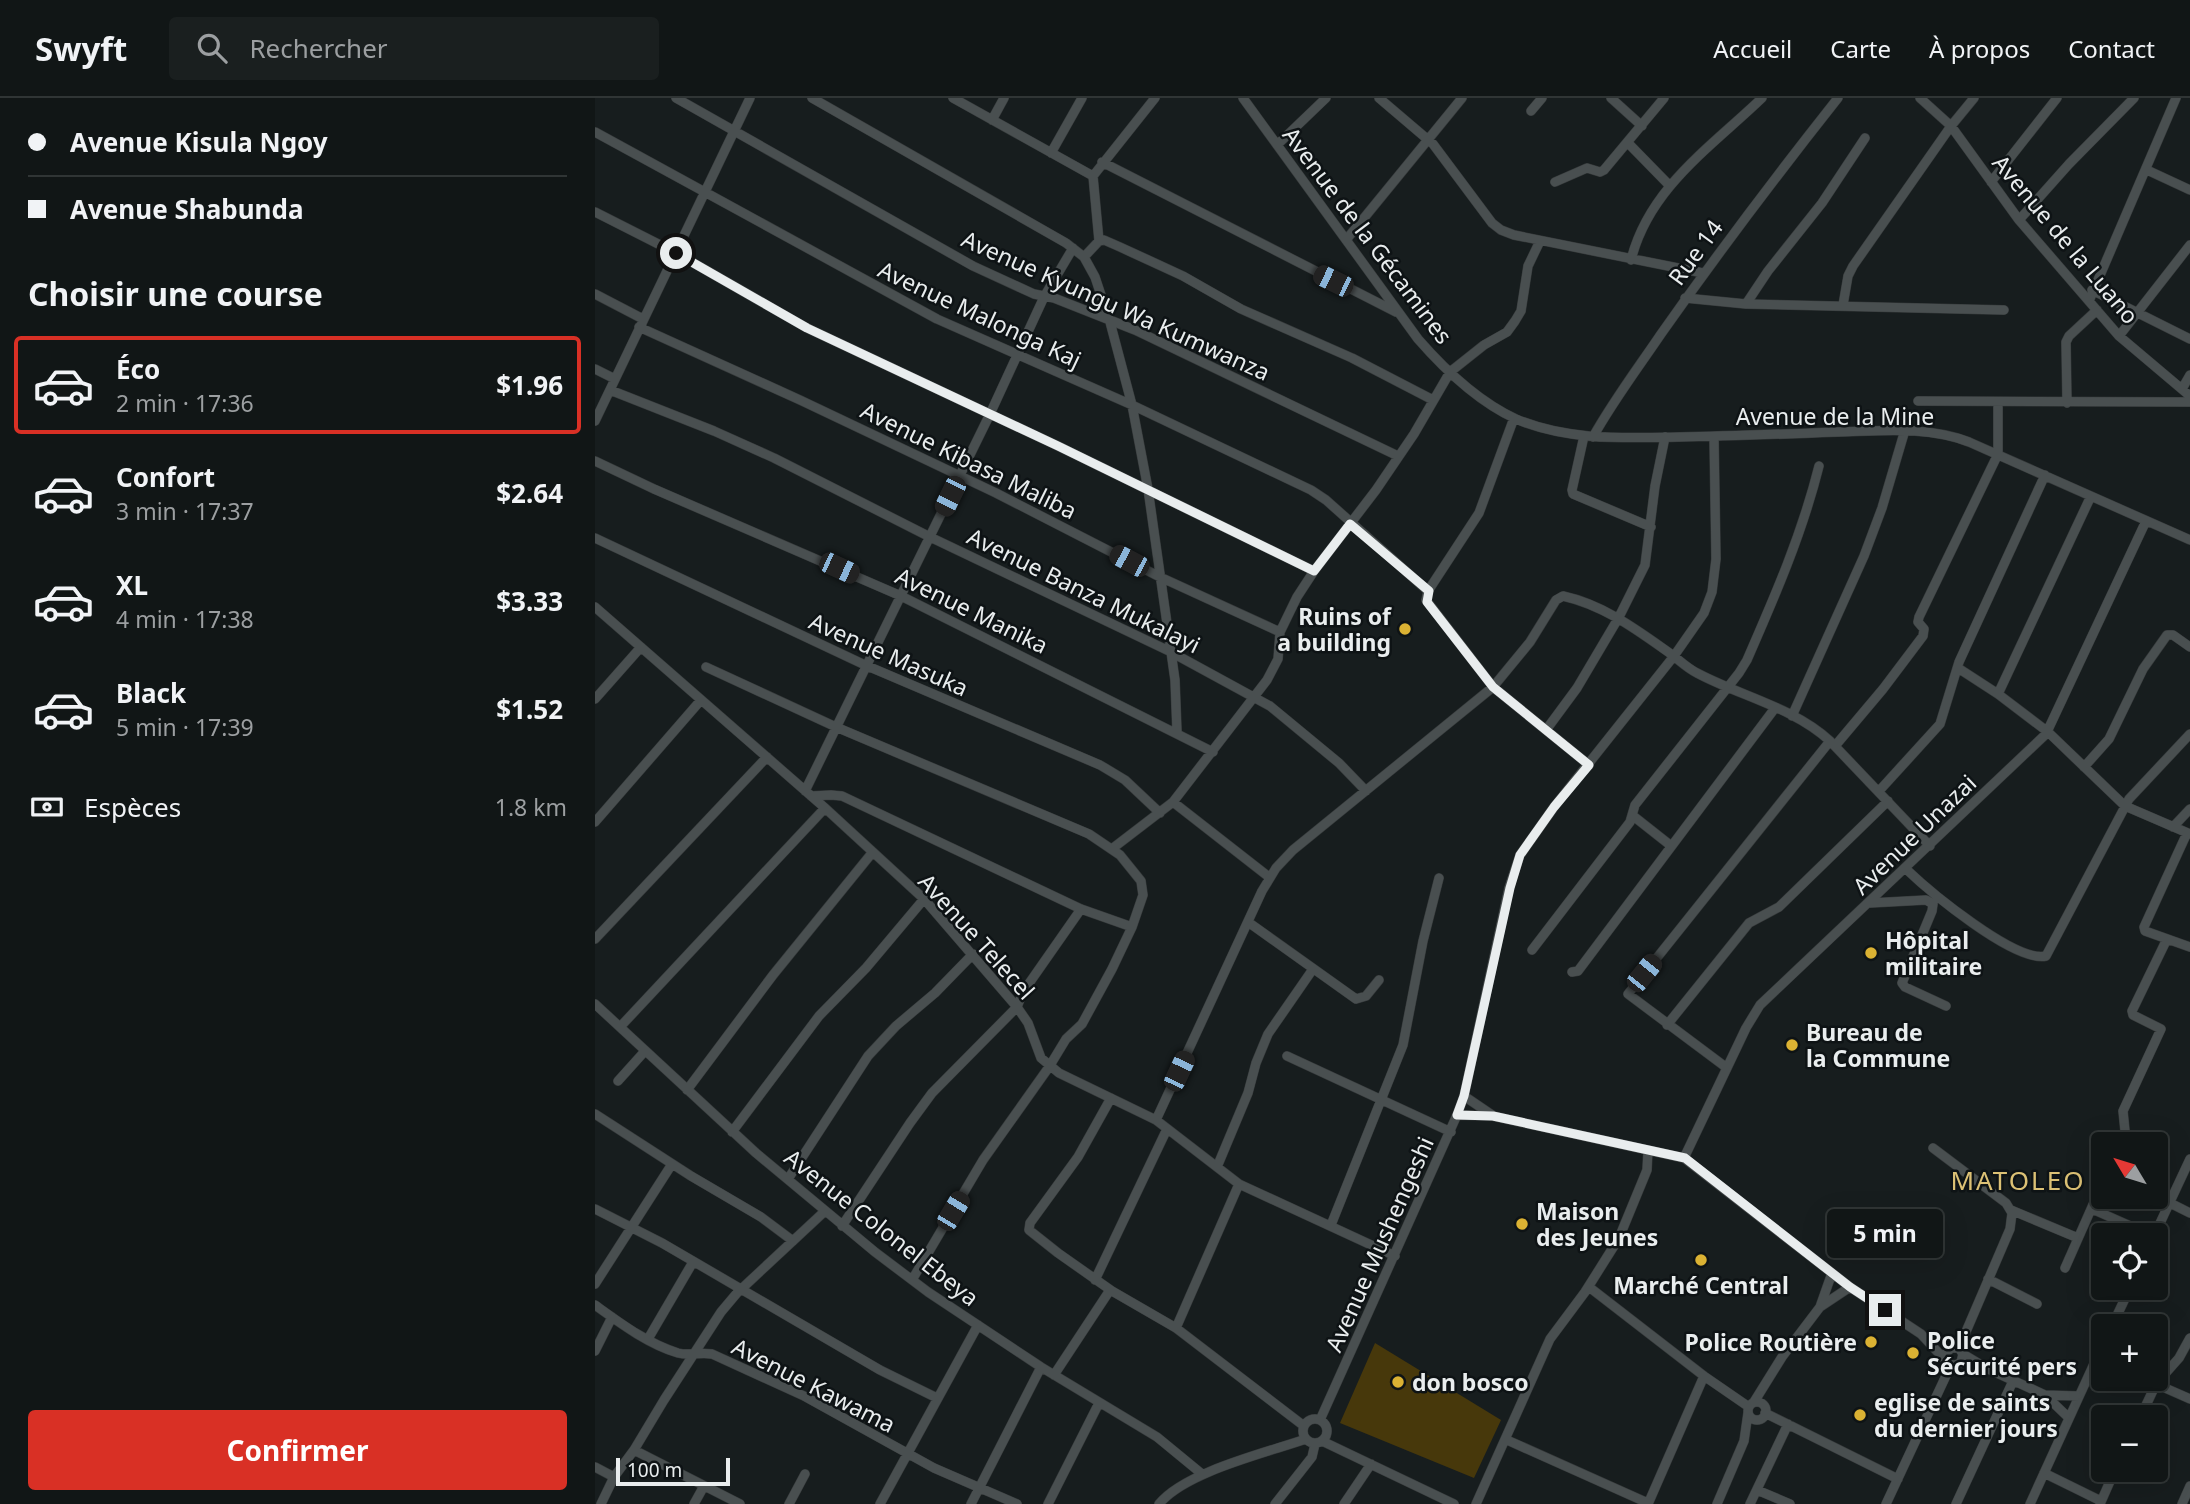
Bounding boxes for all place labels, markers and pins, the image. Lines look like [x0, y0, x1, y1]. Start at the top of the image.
place label: Ruins of a building [1277, 600, 1392, 658]
marker: Ruins of a building [1397, 621, 1413, 637]
place label: Hôpital militaire [1885, 924, 1982, 982]
marker: Hôpital militaire [1863, 945, 1879, 961]
place label: Bureau de la Commune [1806, 1016, 1950, 1074]
marker: Bureau de la Commune [1784, 1037, 1800, 1053]
place label: Maison des Jeunes [1536, 1195, 1658, 1253]
marker: Maison des Jeunes [1514, 1216, 1530, 1232]
marker: Marché Central [1693, 1252, 1709, 1268]
place label: Marché Central [1613, 1269, 1789, 1301]
place label: Police Sécurité pers [1927, 1324, 2077, 1382]
place label: Police Routière [1684, 1326, 1857, 1358]
marker: Police Routière [1863, 1334, 1879, 1350]
marker: Police Sécurité pers [1905, 1345, 1921, 1361]
place label: don bosco [1412, 1366, 1529, 1398]
marker: don bosco [1390, 1374, 1406, 1390]
place label: eglise de saints du dernier jours [1874, 1386, 2058, 1444]
marker: eglise de saints du dernier jours [1852, 1407, 1868, 1423]

